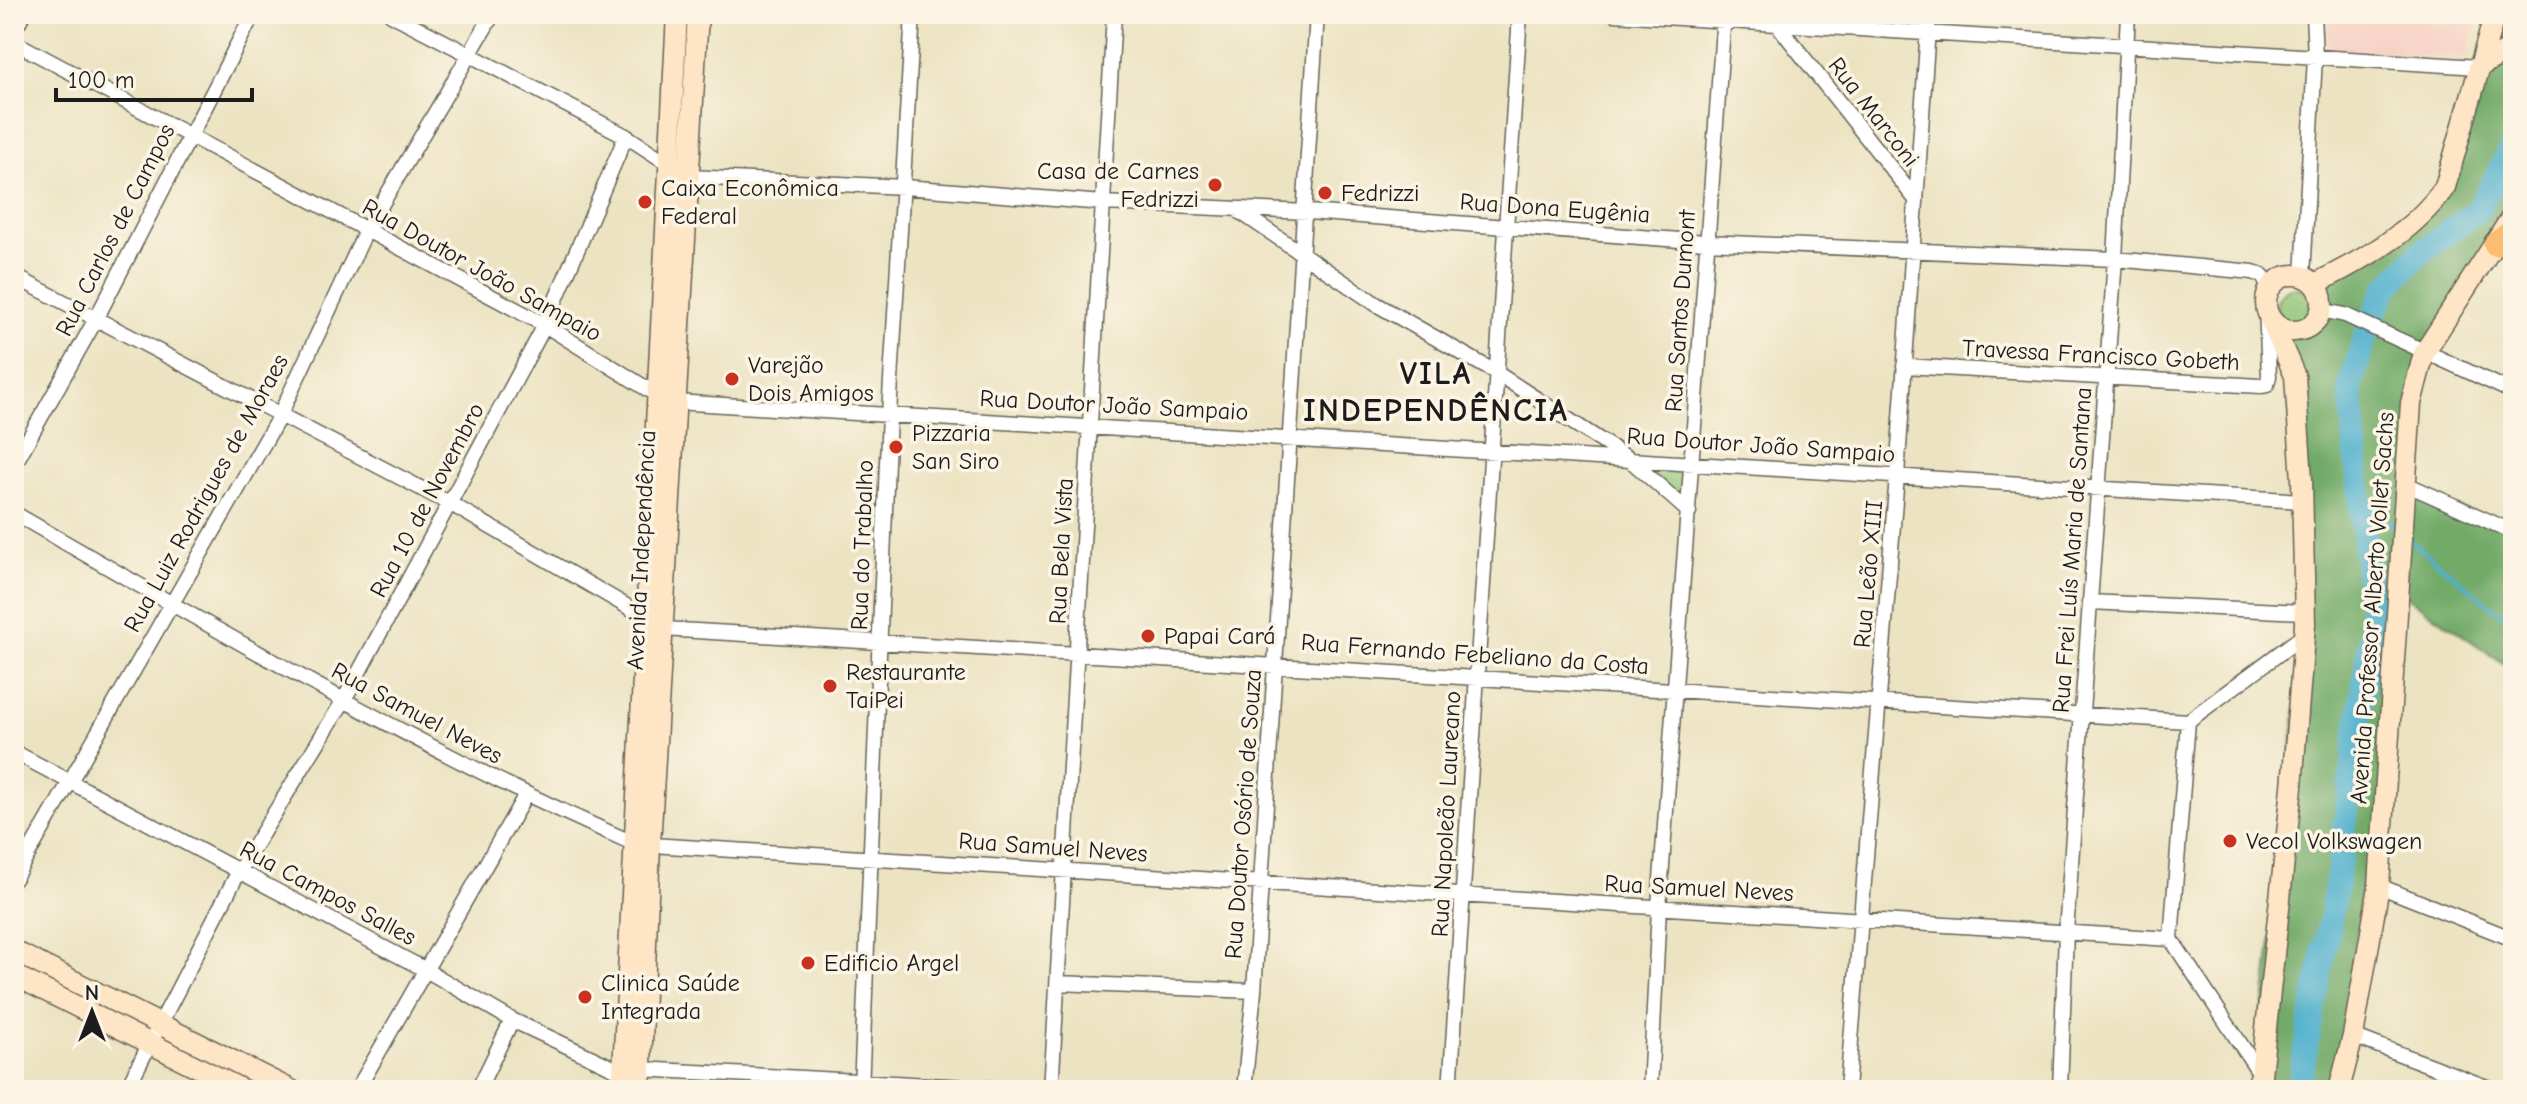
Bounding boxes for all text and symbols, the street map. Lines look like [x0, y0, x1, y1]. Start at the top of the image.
scale bar [56, 52, 252, 102]
street label: Rua Marconi [1823, 52, 1925, 172]
text: 100 m [68, 66, 135, 94]
street label: Rua Carlos de Campos [49, 119, 181, 341]
place label: Casa de Carnes Fedrizzi [1037, 157, 1199, 213]
place label: Caixa Econômica Federal [661, 174, 839, 230]
marker: Casa de Carnes Fedrizzi [1206, 176, 1224, 194]
place label: Fedrizzi [1341, 179, 1419, 207]
marker: Fedrizzi [1316, 184, 1334, 202]
street label: Rua Dona Eugênia [1459, 187, 1651, 229]
street label: Rua Doutor João Sampaio [358, 193, 606, 347]
marker: Caixa Econômica Federal [636, 193, 654, 211]
street label: Rua Santos Dumont [1659, 208, 1701, 413]
street label: Travessa Francisco Gobeth [1961, 334, 2241, 376]
street label: Rua Luiz Rodrigues de Moraes [118, 349, 294, 637]
place label: Varejão Dois Amigos [748, 351, 874, 407]
district label: VILA INDEPENDÊNCIA [1303, 355, 1569, 429]
marker: Varejão Dois Amigos [723, 370, 741, 388]
street label: Rua Doutor João Sampaio [979, 384, 1249, 426]
street label: Rua Frei Luís Maria de Santana [2047, 386, 2097, 714]
street label: Rua 10 de Novembro [364, 398, 490, 602]
street label: Avenida Professor Alberto Vollet Sachs [2344, 411, 2400, 805]
place label: Pizzaria San Siro [912, 419, 999, 475]
street label: Rua Doutor João Sampaio [1626, 422, 1896, 468]
street label: Avenida Independência [621, 429, 661, 671]
marker: Pizzaria San Siro [887, 438, 905, 456]
street label: Rua do Trabalho [845, 459, 879, 631]
street label: Rua Bela Vista [1043, 477, 1079, 625]
street label: Rua Leão XIII [1848, 499, 1888, 649]
place label: Papai Cará [1164, 622, 1276, 650]
marker: Papai Cará [1139, 627, 1157, 645]
street label: Rua Fernando Febeliano da Costa [1300, 628, 1650, 680]
street label: Rua Samuel Neves [327, 656, 507, 770]
place label: Restaurante TaiPei [846, 658, 966, 714]
street label: Rua Doutor Osório de Souza [1219, 668, 1267, 960]
marker: Restaurante TaiPei [821, 677, 839, 695]
street label: Rua Napoleão Laureano [1426, 690, 1466, 938]
street label: Rua Samuel Neves [958, 826, 1148, 868]
place label: Vecol Volkswagen [2246, 827, 2422, 855]
marker: Vecol Volkswagen [2221, 832, 2239, 850]
street label: Rua Campos Salles [235, 835, 421, 951]
street label: Rua Samuel Neves [1604, 869, 1794, 907]
place label: Edificio Argel [824, 949, 959, 977]
marker: Edificio Argel [799, 954, 817, 972]
place label: Clinica Saúde Integrada [601, 969, 740, 1025]
north arrow [52, 972, 132, 1052]
text: N [85, 980, 99, 1006]
marker: Clinica Saúde Integrada [576, 988, 594, 1006]

